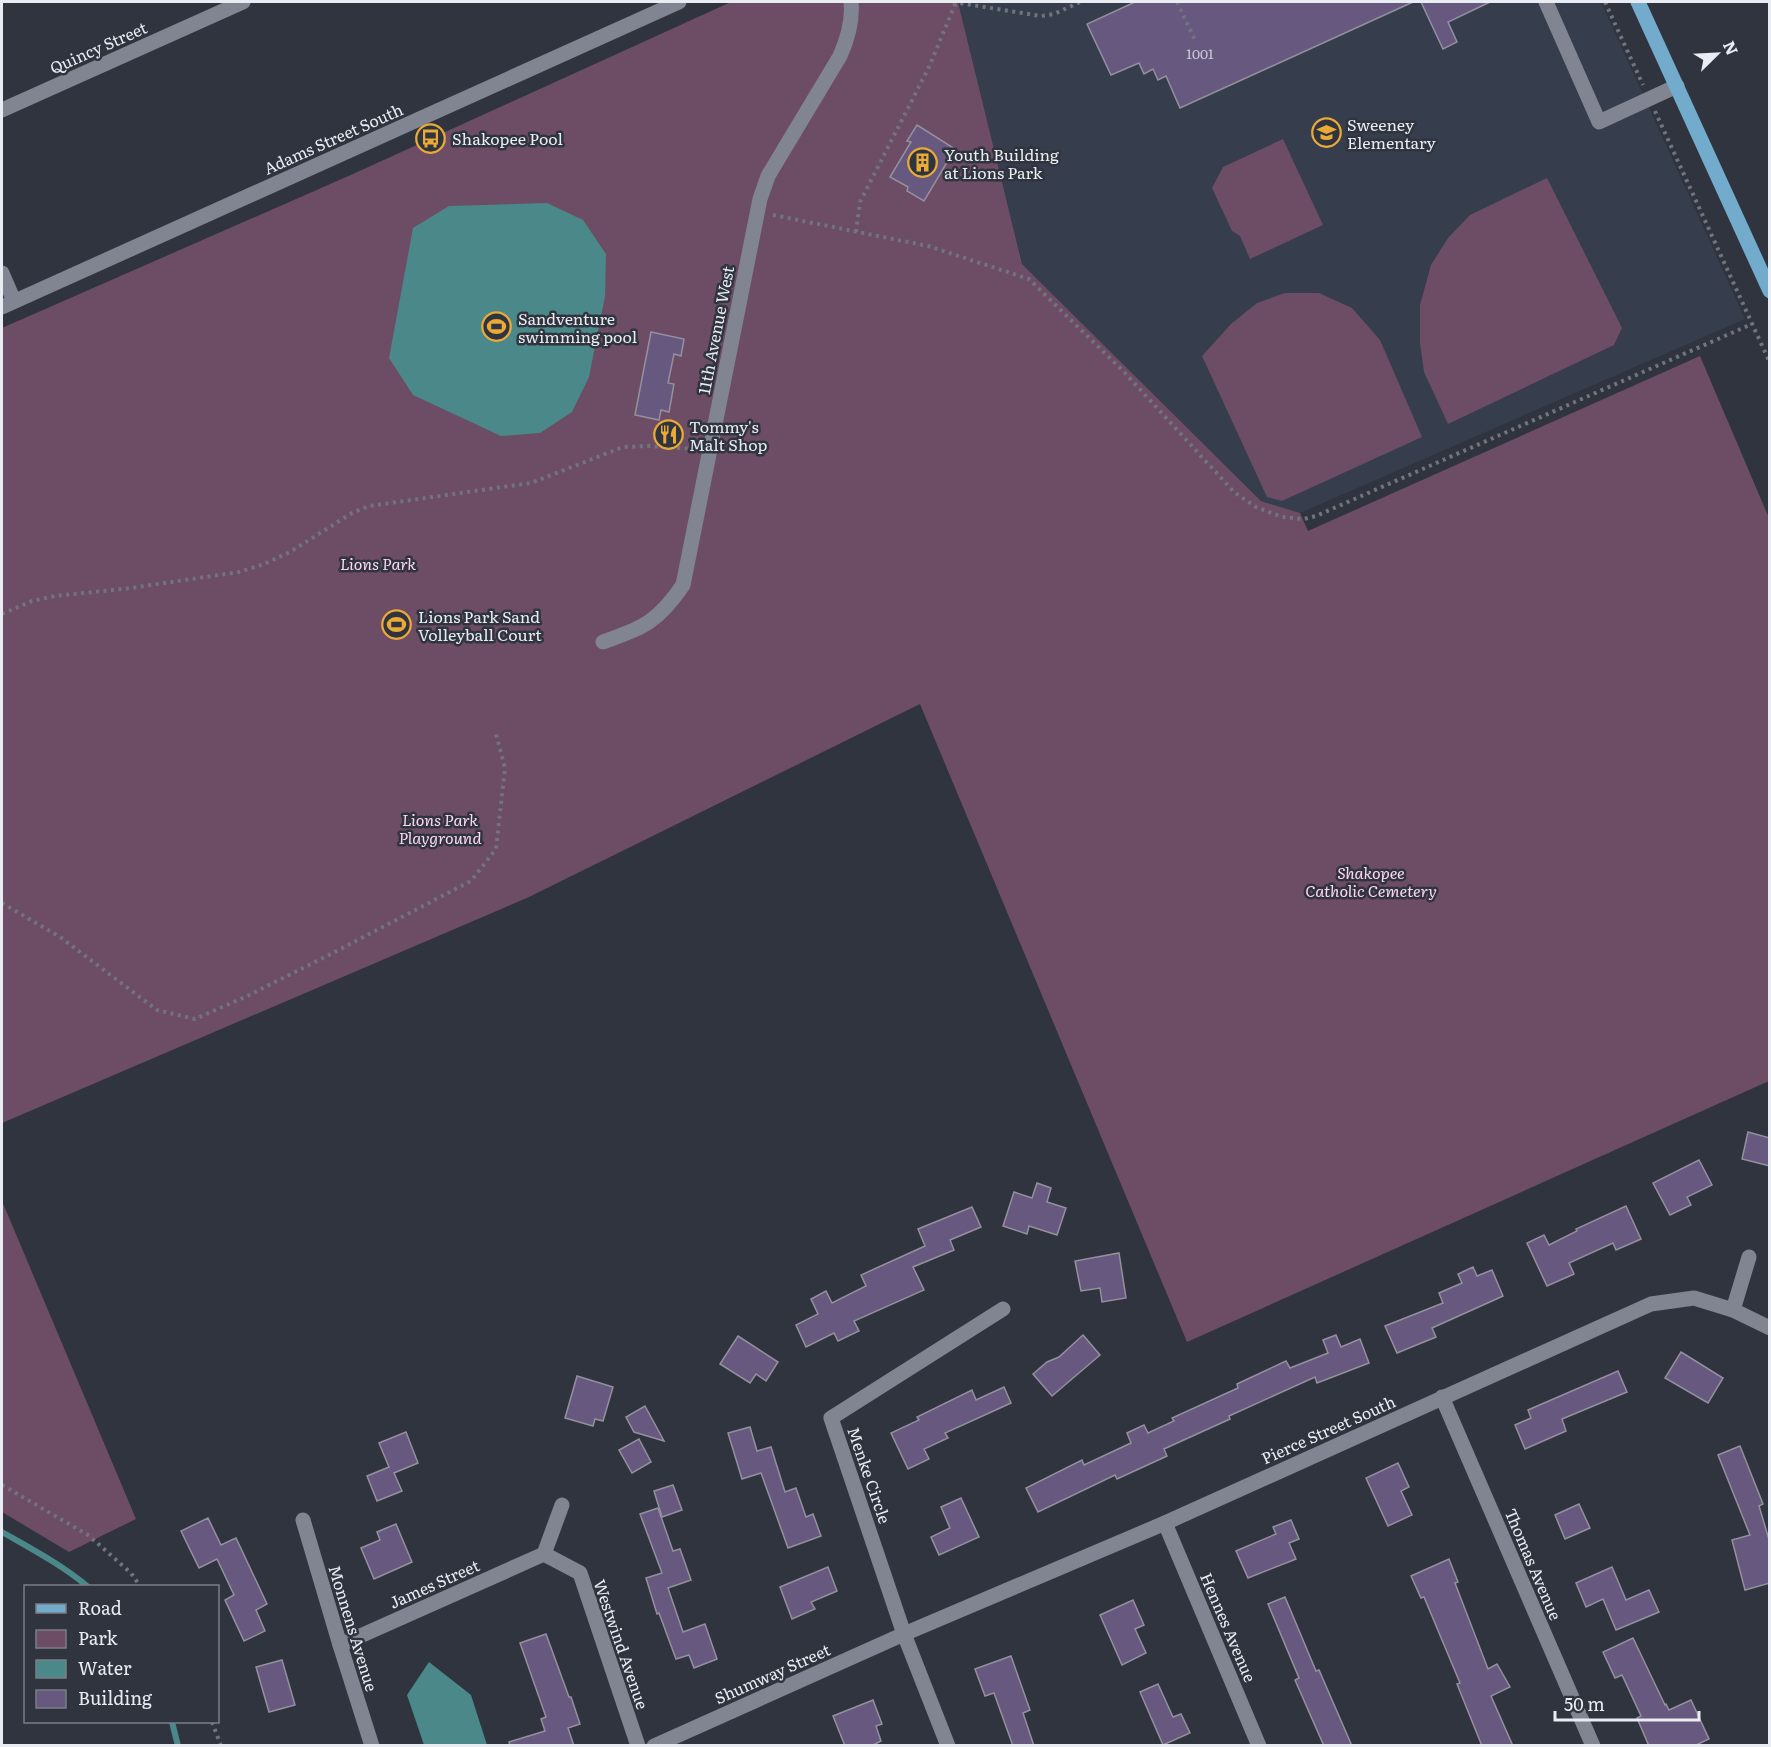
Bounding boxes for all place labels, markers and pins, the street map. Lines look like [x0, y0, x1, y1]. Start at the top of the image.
place label: Sweeney Elementary [1347, 112, 1436, 154]
school or university icon: Sweeney Elementary [1310, 117, 1342, 149]
bus stop icon: Shakopee Pool [415, 122, 447, 154]
place label: Shakopee Pool [452, 126, 563, 150]
place label: Youth Building at Lions Park [944, 142, 1059, 184]
building icon: Youth Building at Lions Park [907, 147, 939, 179]
place label: Sandventure swimming pool [518, 306, 637, 348]
sports icon: Sandventure swimming pool [481, 311, 513, 343]
place label: Tommy's Malt Shop [689, 414, 767, 456]
restaurant icon: Tommy's Malt Shop [652, 419, 684, 451]
place label: Lions Park Sand Volleyball Court [418, 604, 542, 646]
sports icon: Lions Park Sand Volleyball Court [381, 609, 413, 641]

